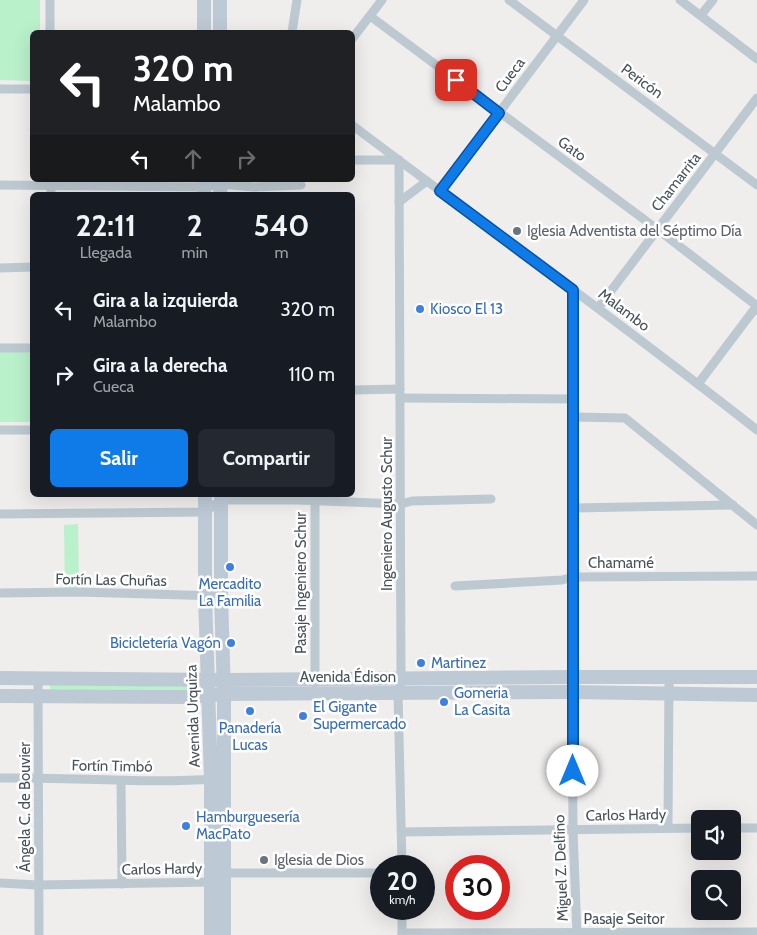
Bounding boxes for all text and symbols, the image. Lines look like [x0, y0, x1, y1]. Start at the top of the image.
text: 320 m [133, 47, 233, 90]
icon: left [50, 50, 115, 115]
street label: Cueca [491, 54, 529, 96]
pin [435, 59, 477, 101]
street label: Pericón [618, 60, 666, 102]
icon: arrive [442, 66, 470, 94]
text: Malambo [133, 90, 221, 117]
street label: Gato [554, 133, 590, 165]
icon: left [126, 145, 154, 173]
icon: ahead [179, 145, 207, 173]
icon: right [232, 145, 260, 173]
street label: Chamarrita [647, 148, 705, 215]
text: 22:11 [76, 207, 136, 244]
text: 2 [187, 207, 203, 244]
text: 540 [254, 207, 309, 244]
place label: Iglesia Adventista del Séptimo Día [527, 222, 742, 240]
marker: Iglesia Adventista del Séptimo Día [511, 225, 523, 237]
text: Llegada [80, 243, 132, 262]
text: min [182, 243, 208, 262]
text: m [274, 243, 289, 262]
street label: Malambo [595, 285, 653, 335]
text: Gira a la izquierda [93, 289, 238, 312]
icon: left [50, 296, 78, 324]
text: 320 m [281, 298, 335, 321]
place label: Kiosco El 13 [430, 300, 503, 318]
marker: Kiosco El 13 [414, 303, 426, 315]
text: Malambo [93, 312, 157, 331]
text: Gira a la derecha [93, 354, 228, 377]
icon: right [50, 361, 78, 389]
text: 110 m [288, 363, 335, 386]
text: Cueca [93, 377, 134, 396]
button: Salir [50, 429, 188, 487]
button: Compartir [198, 429, 335, 487]
street label: Ingeniero Augusto Schur [378, 437, 396, 591]
street label: Pasaje Ingeniero Schur [292, 512, 310, 654]
street label: Chamamé [588, 554, 654, 572]
marker: Mercadito La Familia [224, 561, 236, 573]
street label: Fortín Las Chuñas [55, 570, 167, 590]
place label: Mercadito La Familia [199, 575, 262, 610]
place label: Bicicletería Vagón [110, 634, 221, 652]
marker: Bicicletería Vagón [225, 637, 237, 649]
place label: Martinez [431, 654, 486, 672]
marker: Martinez [415, 657, 427, 669]
street label: Avenida Urquiza [182, 663, 204, 768]
street label: Avenida Édison [300, 667, 396, 686]
place label: Gomeria La Casita [454, 684, 511, 719]
marker: Gomeria La Casita [438, 696, 450, 708]
place label: El Gigante Supermercado [313, 698, 406, 733]
marker: Panadería Lucas [244, 705, 256, 717]
marker: El Gigante Supermercado [297, 710, 309, 722]
place label: Panadería Lucas [219, 719, 282, 754]
street label: Ángela C. de Bouvier [15, 742, 34, 872]
position arrow [546, 744, 598, 796]
street label: Fortín Timbó [71, 756, 153, 776]
street label: Carlos Hardy [586, 805, 667, 825]
place label: Hamburguesería MacPato [196, 808, 300, 843]
map controls [691, 810, 741, 920]
button: sound [691, 810, 741, 860]
street label: Miguel Z. Delfino [550, 814, 572, 922]
marker: Hamburguesería MacPato [180, 820, 192, 832]
place label: Iglesia de Dios [274, 851, 364, 869]
marker: Iglesia de Dios [258, 854, 270, 866]
speed limit sign: 30 [445, 855, 510, 920]
street label: Carlos Hardy [122, 859, 203, 879]
text: 20 [387, 866, 418, 896]
button: search [691, 870, 741, 920]
text: km/h [389, 892, 416, 907]
street label: Pasaje Seitor [584, 910, 665, 928]

